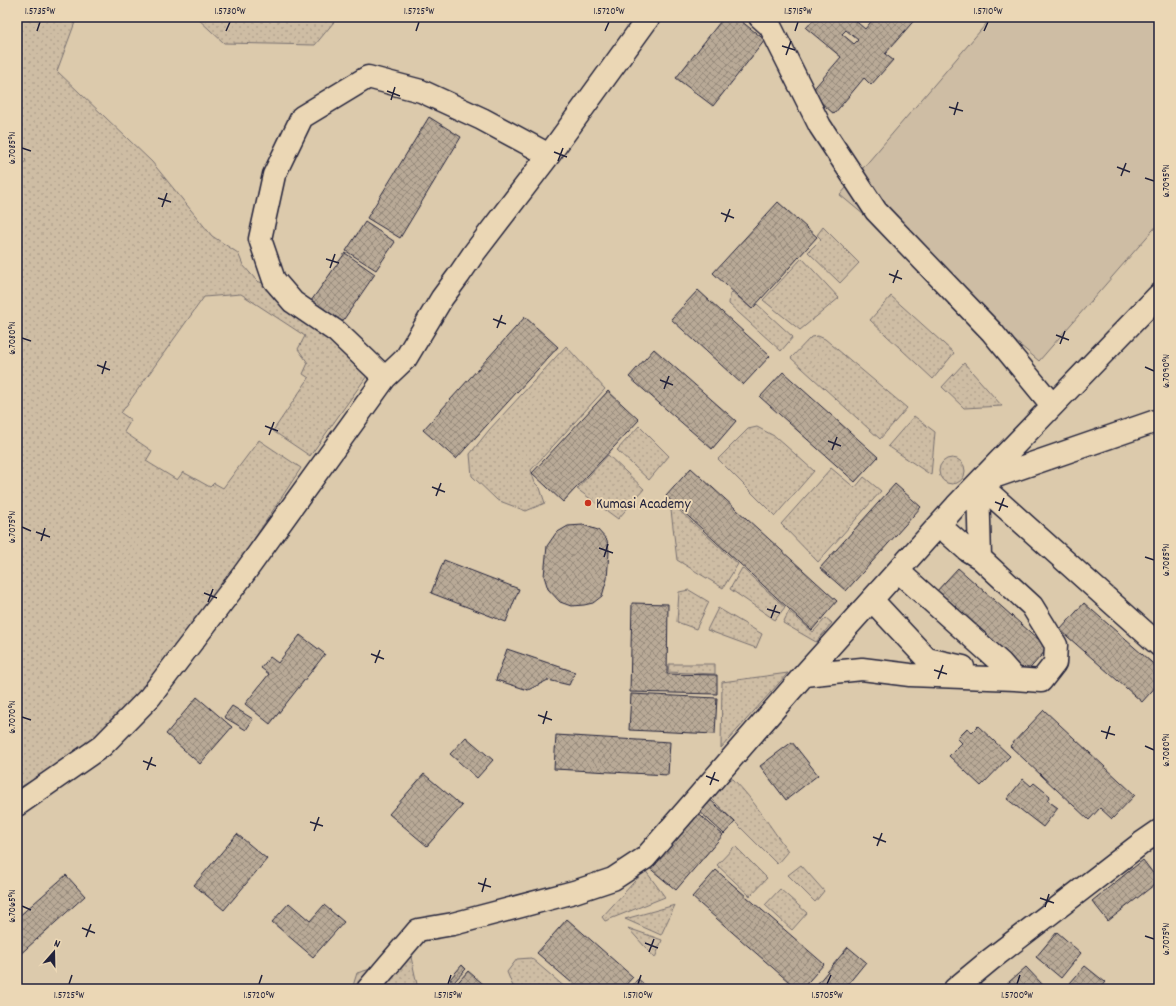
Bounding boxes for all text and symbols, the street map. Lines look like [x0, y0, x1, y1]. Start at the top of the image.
text: 1.5735°W [25, 5, 55, 19]
text: 1.5730°W [214, 5, 246, 19]
text: 1.5725°W [404, 5, 434, 19]
text: 1.5720°W [593, 5, 625, 19]
text: 1.5715°W [784, 5, 812, 19]
text: 1.5710°W [974, 5, 1003, 19]
text: 6.7085°N [6, 132, 20, 164]
text: 6.7095°N [1160, 164, 1174, 198]
text: 6.7080°N [6, 321, 20, 355]
text: 6.7090°N [1160, 354, 1174, 388]
place label: Kumasi Academy [596, 494, 691, 516]
marker: Kumasi Academy [583, 498, 593, 508]
text: 6.7075°N [6, 511, 20, 543]
text: 6.7085°N [1160, 544, 1174, 576]
text: 6.7070°N [6, 700, 20, 734]
text: 6.7080°N [1160, 733, 1174, 767]
text: 6.7065°N [6, 889, 20, 923]
text: 6.7075°N [1160, 923, 1174, 955]
north arrow [34, 932, 74, 972]
text: N [51, 936, 63, 953]
text: 1.5725°W [54, 989, 84, 1003]
text: 1.5720°W [243, 989, 275, 1003]
text: 1.5715°W [434, 989, 462, 1003]
text: 1.5710°W [624, 989, 653, 1003]
text: 1.5705°W [811, 989, 843, 1003]
text: 1.5700°W [1001, 989, 1033, 1003]

